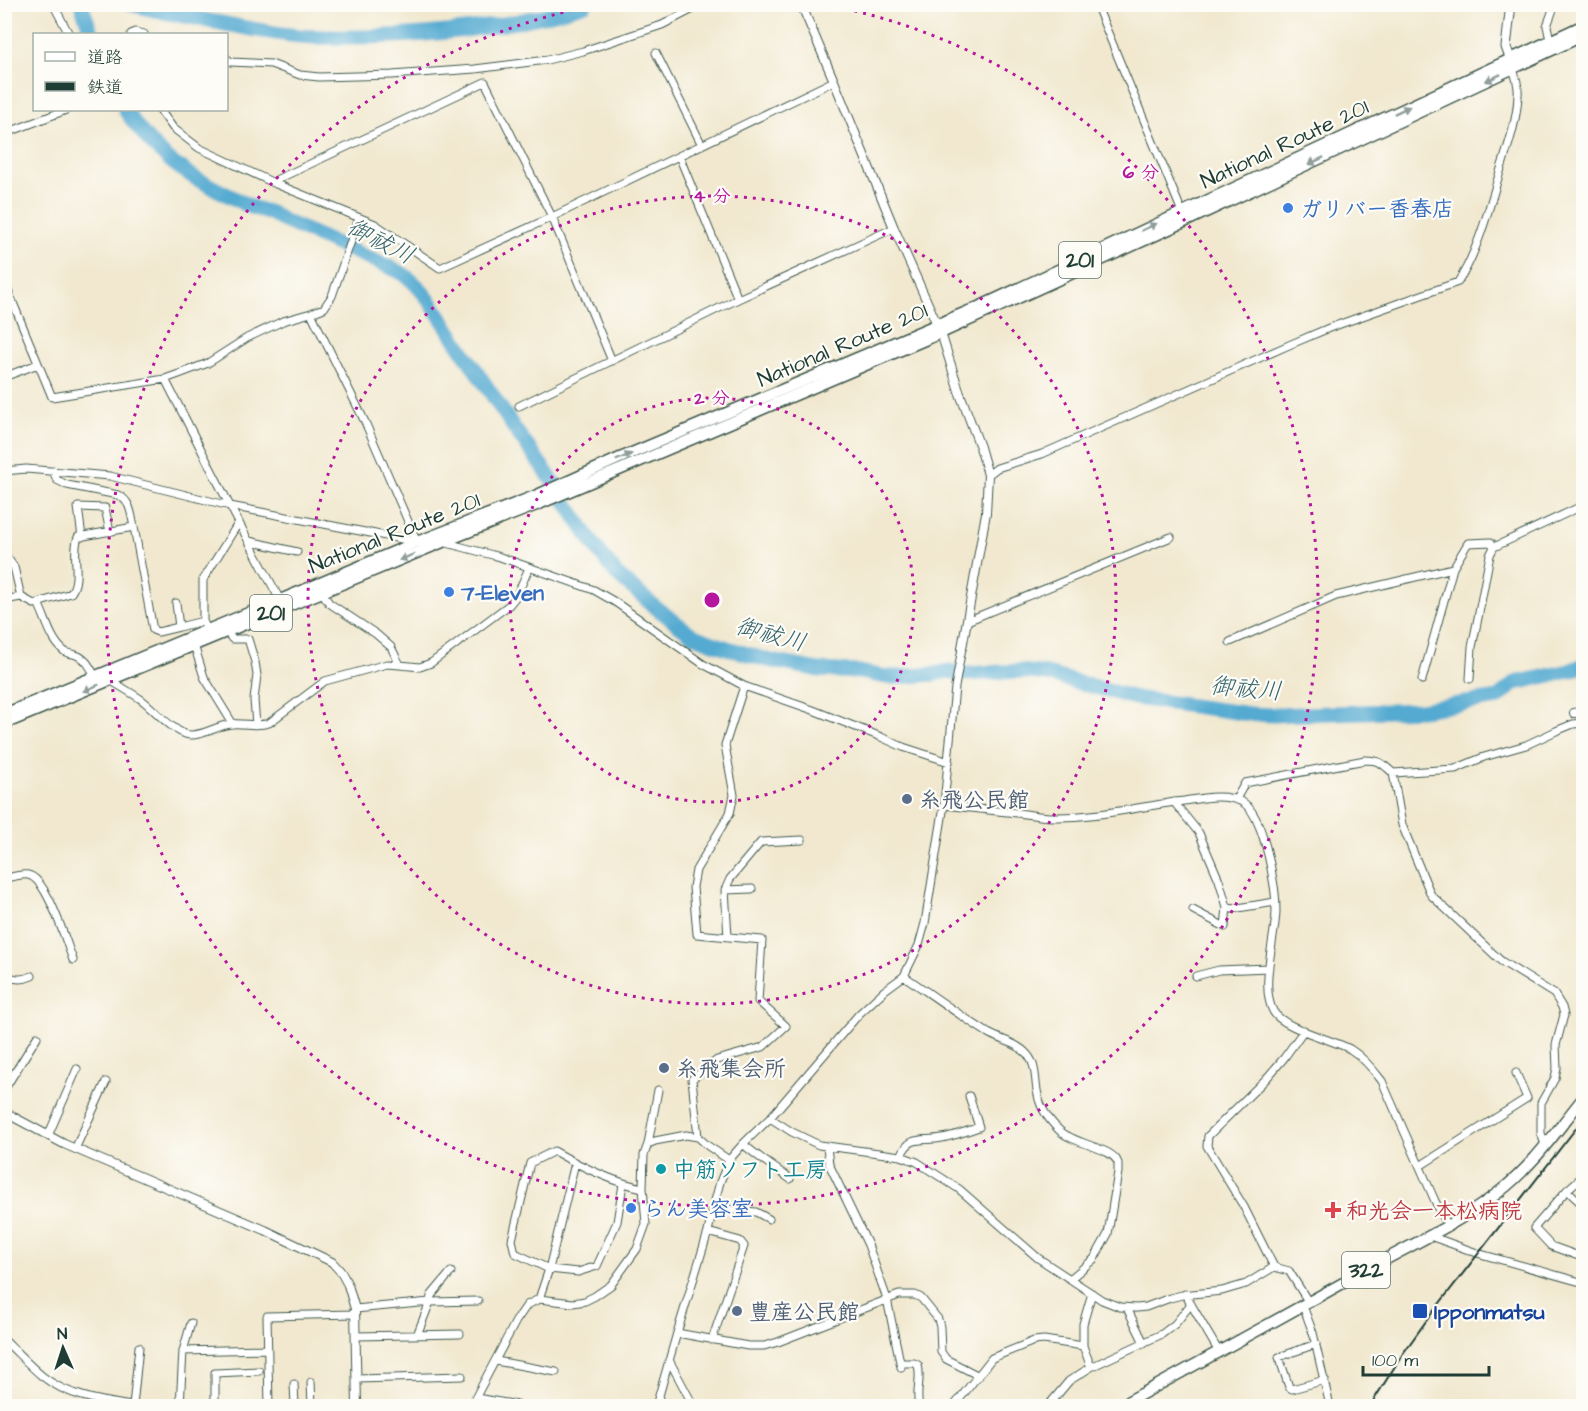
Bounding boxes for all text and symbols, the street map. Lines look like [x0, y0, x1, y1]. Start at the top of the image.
legend [33, 33, 228, 111]
text: 道路 [87, 45, 123, 70]
one-way arrow [1484, 74, 1501, 83]
text: 鉄道 [87, 75, 123, 100]
street label: National Route 201 [1196, 92, 1374, 197]
one-way arrow [1393, 105, 1410, 114]
one-way arrow [1307, 156, 1324, 165]
text: 6 分 [1123, 160, 1159, 185]
text: 4 分 [693, 184, 731, 209]
place label: ガリバー香春店 [1300, 194, 1454, 225]
marker: ガリバー香春店 [1281, 201, 1295, 215]
water label: 御祓川 [341, 210, 420, 273]
one-way arrow [1140, 223, 1157, 232]
road number: 201 [1059, 242, 1101, 278]
street label: National Route 201 [753, 295, 933, 395]
text: 2 分 [693, 386, 730, 411]
one-way arrow [615, 452, 633, 462]
street label: National Route 201 [304, 485, 485, 582]
one-way arrow [398, 553, 416, 562]
place label: 7-Eleven [460, 578, 544, 609]
marker: 7-Eleven [442, 585, 456, 599]
centre of rings [702, 590, 722, 610]
road number: 201 [250, 595, 292, 631]
water label: 御祓川 [732, 609, 810, 661]
water label: 御祓川 [1209, 669, 1283, 709]
one-way arrow [82, 684, 100, 693]
place label: 糸飛公民館 [919, 785, 1029, 816]
marker: 糸飛公民館 [900, 792, 914, 806]
place label: 糸飛集会所 [676, 1054, 786, 1085]
marker: 糸飛集会所 [657, 1061, 671, 1075]
place label: 中筋ソフト工房 [673, 1155, 827, 1186]
marker: 中筋ソフト工房 [654, 1162, 668, 1176]
place label: らん美容室 [643, 1194, 753, 1225]
place label: 和光会一本松病院 [1346, 1196, 1522, 1227]
marker: らん美容室 [624, 1201, 638, 1215]
marker: 和光会一本松病院 [1324, 1201, 1342, 1219]
road number: 322 [1342, 1252, 1390, 1288]
place label: 豊産公民館 [749, 1297, 859, 1328]
place label: Ipponmatsu [1434, 1297, 1545, 1328]
marker: Ipponmatsu [1411, 1302, 1429, 1320]
marker: 豊産公民館 [730, 1304, 744, 1318]
north arrow [33, 1318, 93, 1378]
text: N [57, 1323, 68, 1345]
scale bar [1363, 1339, 1489, 1377]
text: 100 m [1372, 1348, 1418, 1373]

